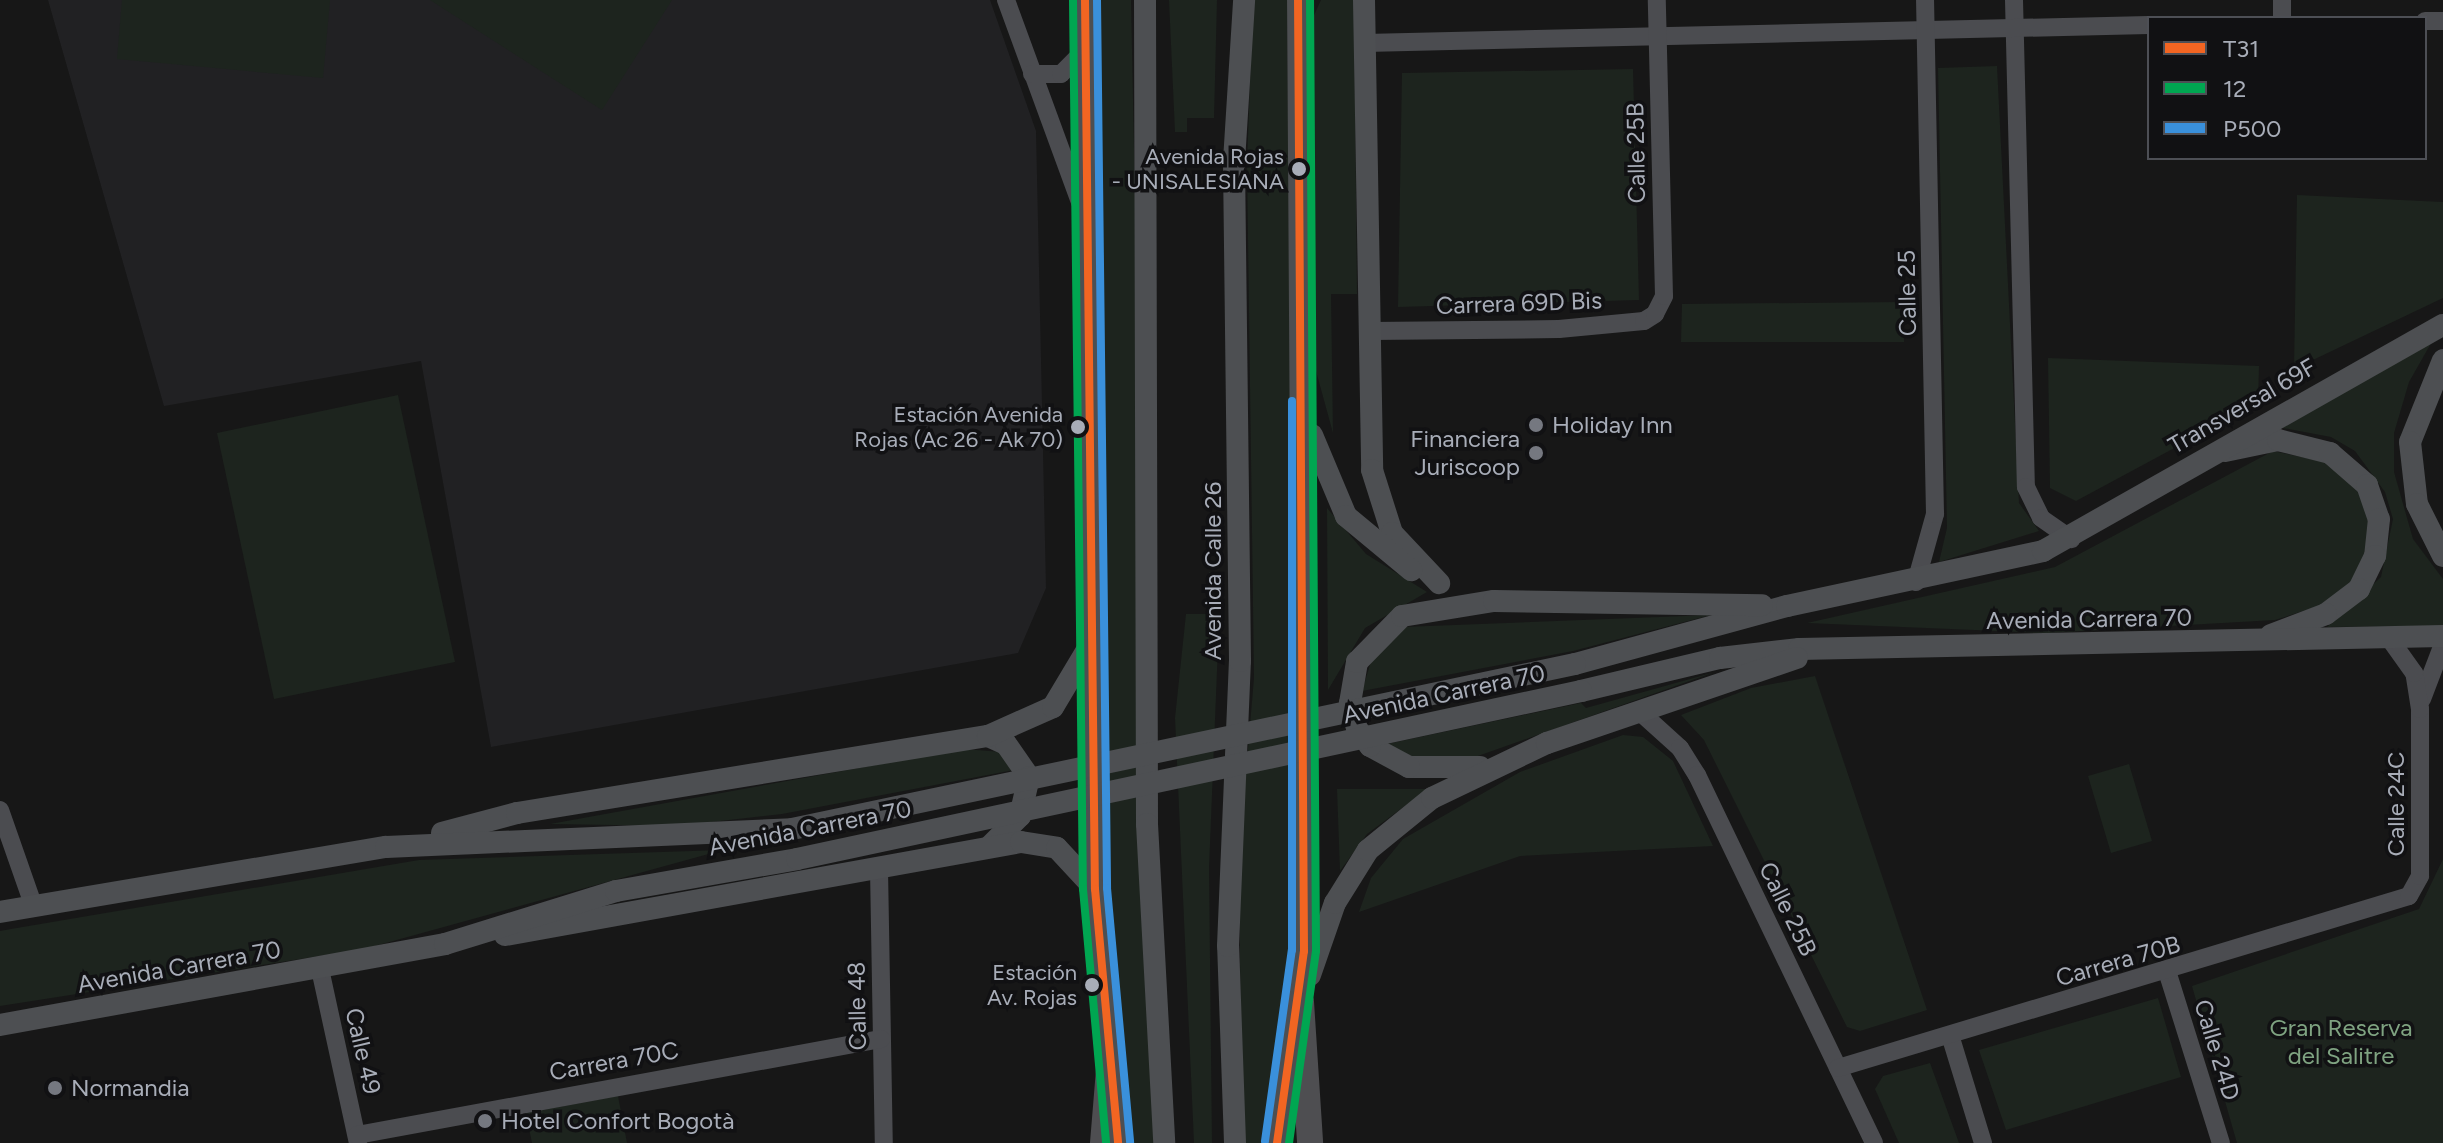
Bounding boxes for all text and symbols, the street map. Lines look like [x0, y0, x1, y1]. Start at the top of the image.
legend [2147, 16, 2427, 160]
text: T31 [2223, 34, 2259, 63]
text: 12 [2223, 74, 2246, 103]
street label: Calle 25B [1621, 102, 1651, 204]
text: P500 [2223, 114, 2281, 143]
place label: Avenida Rojas - UNISALESIANA [1112, 143, 1284, 194]
marker: Avenida Rojas - UNISALESIANA [1291, 161, 1307, 177]
street label: Calle 25 [1892, 250, 1922, 336]
street label: Carrera 69D Bis [1435, 286, 1603, 320]
street label: Transversal 69F [2163, 352, 2321, 460]
place label: Estación Avenida Rojas (Ac 26 - Ak 70) [854, 401, 1063, 452]
place label: Holiday Inn [1552, 411, 1673, 439]
marker: Holiday Inn [1527, 416, 1545, 434]
marker: Estación Avenida Rojas (Ac 26 - Ak 70) [1070, 419, 1086, 435]
place label: Financiera Juriscoop [1410, 425, 1520, 481]
marker: Financiera Juriscoop [1527, 444, 1545, 462]
street label: Avenida Calle 26 [1199, 482, 1227, 660]
street label: Avenida Carrera 70 [1986, 603, 2192, 635]
street label: Avenida Carrera 70 [1340, 659, 1548, 729]
street label: Calle 24C [2382, 752, 2410, 856]
street label: Avenida Carrera 70 [706, 794, 914, 862]
street label: Calle 25B [1753, 857, 1823, 961]
street label: Carrera 70B [2052, 930, 2184, 992]
street label: Avenida Carrera 70 [75, 935, 283, 999]
place label: Estación Av. Rojas [987, 959, 1077, 1010]
street label: Calle 48 [842, 961, 872, 1051]
marker: Estación Av. Rojas [1084, 977, 1100, 993]
street label: Calle 24D [2188, 996, 2246, 1104]
street label: Calle 49 [339, 1005, 387, 1097]
park label: Gran Reserva del Salitre [2270, 1014, 2412, 1070]
street label: Carrera 70C [547, 1035, 681, 1087]
place label: Normandia [71, 1074, 190, 1102]
marker: Normandia [46, 1079, 64, 1097]
place label: Hotel Confort Bogotà [501, 1107, 735, 1135]
marker: Hotel Confort Bogotà [476, 1112, 494, 1130]

